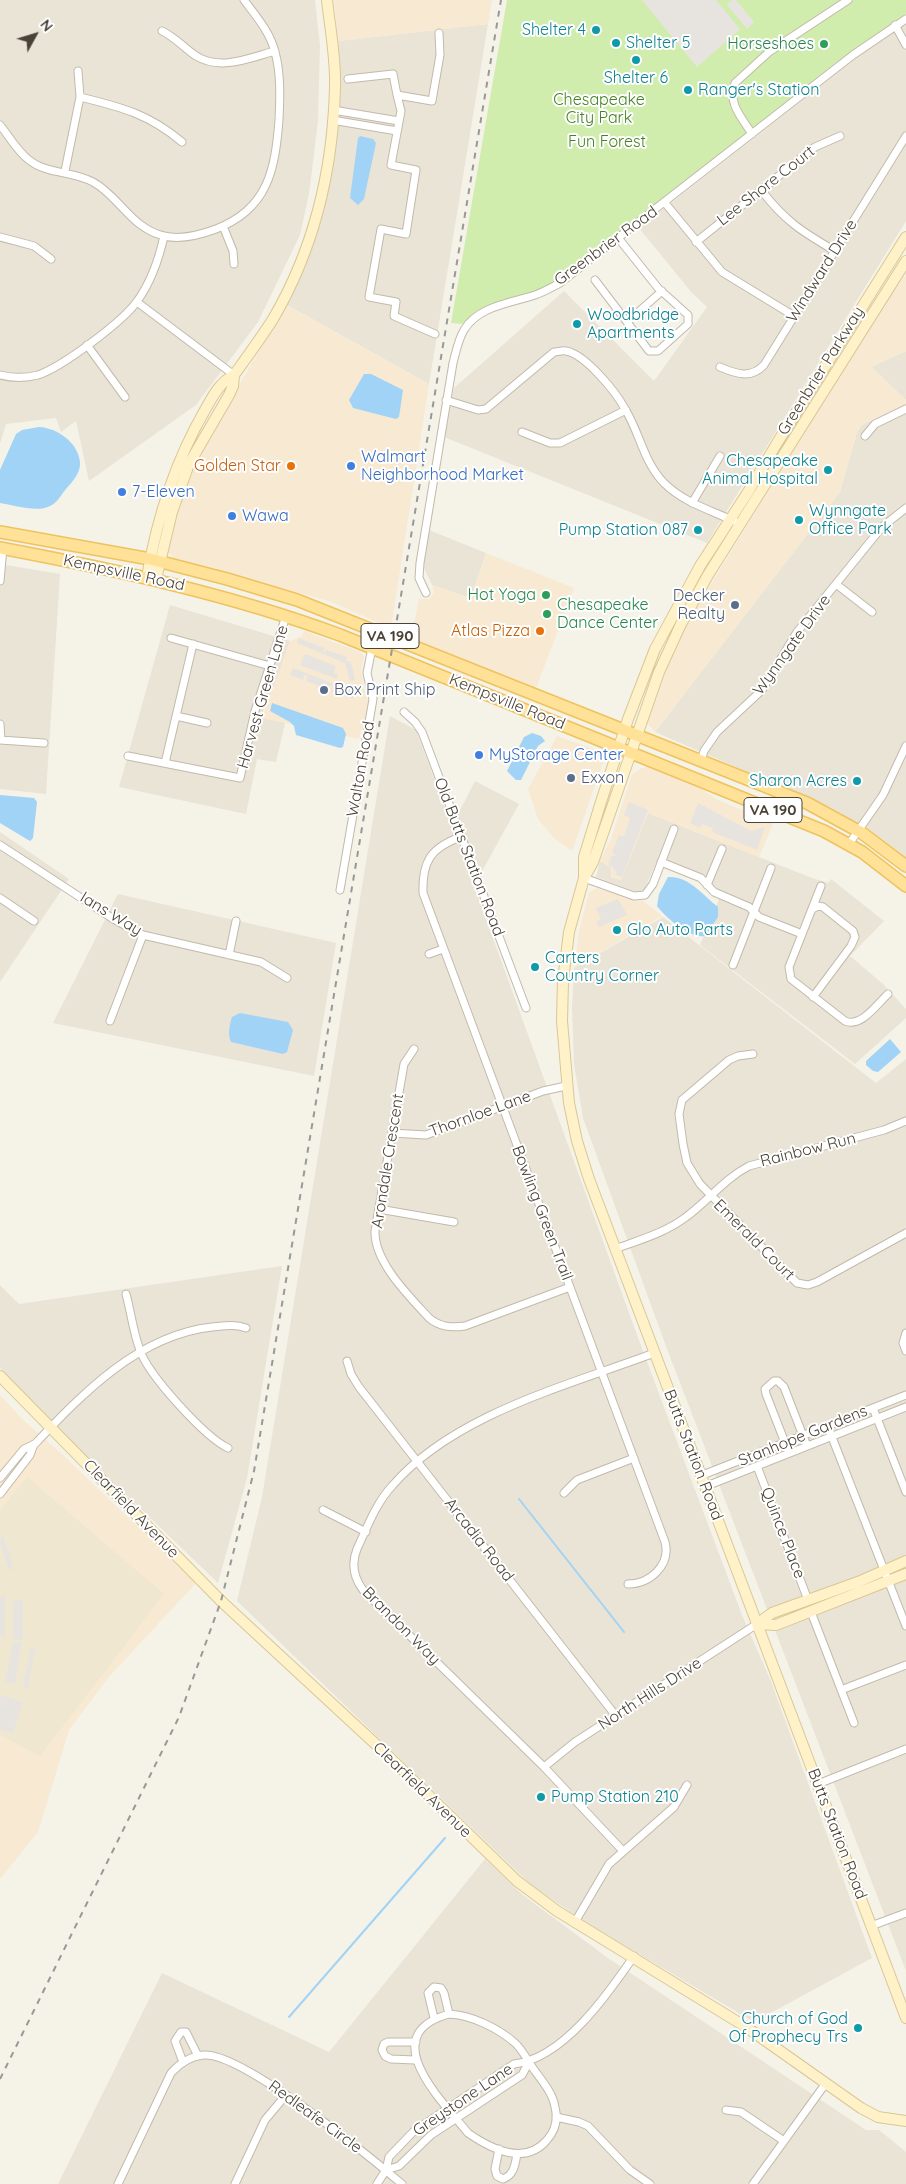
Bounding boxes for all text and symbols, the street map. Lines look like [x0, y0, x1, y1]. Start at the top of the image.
north arrow [10, 10, 60, 60]
text: N [36, 16, 57, 35]
place label: Shelter 4 [522, 20, 586, 40]
marker: Shelter 4 [590, 24, 602, 36]
place label: Shelter 5 [626, 33, 690, 53]
place label: Horseshoes [727, 34, 814, 54]
marker: Shelter 5 [610, 37, 622, 49]
marker: Horseshoes [818, 38, 830, 50]
marker: Shelter 6 [630, 54, 642, 66]
place label: Shelter 6 [604, 68, 668, 88]
place label: Ranger's Station [698, 80, 819, 100]
marker: Ranger's Station [682, 84, 694, 96]
park label: Chesapeake City Park [553, 90, 645, 128]
park label: Fun Forest [568, 132, 646, 152]
street label: Lee Shore Court [713, 142, 819, 230]
street label: Greenbrier Road [551, 202, 661, 290]
street label: Windward Drive [783, 216, 861, 326]
street label: Greenbrier Parkway [774, 303, 868, 439]
place label: Woodbridge Apartments [587, 305, 679, 343]
marker: Woodbridge Apartments [571, 318, 583, 330]
place label: Walmart Neighborhood Market [361, 447, 524, 485]
place label: Chesapeake Animal Hospital [702, 451, 818, 489]
place label: Golden Star [194, 456, 281, 476]
marker: Golden Star [285, 460, 297, 472]
marker: Walmart Neighborhood Market [345, 460, 357, 472]
marker: Chesapeake Animal Hospital [822, 464, 834, 476]
place label: 7-Eleven [132, 482, 195, 502]
marker: 7-Eleven [116, 486, 128, 498]
place label: Wynngate Office Park [809, 501, 892, 539]
place label: Wawa [242, 506, 289, 526]
marker: Wawa [226, 510, 238, 522]
marker: Wynngate Office Park [793, 514, 805, 526]
place label: Pump Station 087 [559, 520, 688, 540]
marker: Pump Station 087 [692, 524, 704, 536]
street label: Kempsville Road [62, 551, 186, 595]
place label: Hot Yoga [467, 585, 536, 605]
place label: Decker Realty [673, 586, 725, 624]
marker: Hot Yoga [540, 589, 552, 601]
street label: Wynngate Drive [749, 591, 835, 699]
place label: Chesapeake Dance Center [557, 595, 658, 633]
marker: Decker Realty [729, 599, 741, 611]
marker: Chesapeake Dance Center [541, 608, 553, 620]
place label: Atlas Pizza [451, 621, 530, 641]
street label: Harvest Green Lane [233, 623, 293, 771]
road number: VA 190 [361, 624, 419, 648]
marker: Atlas Pizza [534, 625, 546, 637]
street label: Kempsville Road [446, 670, 568, 734]
place label: Box Print Ship [334, 680, 435, 700]
marker: Box Print Ship [318, 684, 330, 696]
street label: Walton Road [343, 720, 379, 818]
place label: MyStorage Center [489, 745, 623, 765]
marker: MyStorage Center [473, 749, 485, 761]
place label: Exxon [581, 768, 624, 788]
place label: Sharon Acres [749, 771, 847, 791]
marker: Exxon [565, 772, 577, 784]
street label: Old Butts Station Road [430, 775, 508, 939]
marker: Sharon Acres [851, 775, 863, 787]
road number: VA 190 [744, 798, 802, 822]
street label: Ians Way [77, 888, 145, 940]
place label: Glo Auto Parts [627, 920, 733, 940]
marker: Glo Auto Parts [611, 924, 623, 936]
place label: Carters Country Corner [545, 948, 659, 986]
marker: Carters Country Corner [529, 961, 541, 973]
street label: Thornloe Lane [426, 1087, 534, 1141]
street label: Arondale Crescent [368, 1092, 408, 1230]
street label: Rainbow Run [758, 1129, 858, 1171]
street label: Bowling Green Trail [507, 1143, 577, 1283]
street label: Emerald Court [709, 1195, 799, 1285]
street label: Butts Station Road [659, 1387, 727, 1523]
street label: Stanhope Gardens [736, 1401, 870, 1471]
street label: Clearfield Avenue [79, 1456, 183, 1562]
street label: Quince Place [757, 1485, 809, 1581]
street label: Arcadia Road [440, 1494, 518, 1586]
street label: Brandon Way [358, 1583, 444, 1669]
street label: North Hills Drive [595, 1654, 705, 1734]
street label: Clearfield Avenue [369, 1738, 475, 1842]
street label: Butts Station Road [803, 1766, 871, 1902]
place label: Pump Station 210 [551, 1787, 679, 1807]
marker: Pump Station 210 [535, 1791, 547, 1803]
place label: Church of God Of Prophecy Trs [729, 2009, 848, 2047]
marker: Church of God Of Prophecy Trs [852, 2022, 864, 2034]
street label: Greystone Lane [409, 2059, 517, 2141]
street label: Redleafe Circle [265, 2077, 365, 2157]

